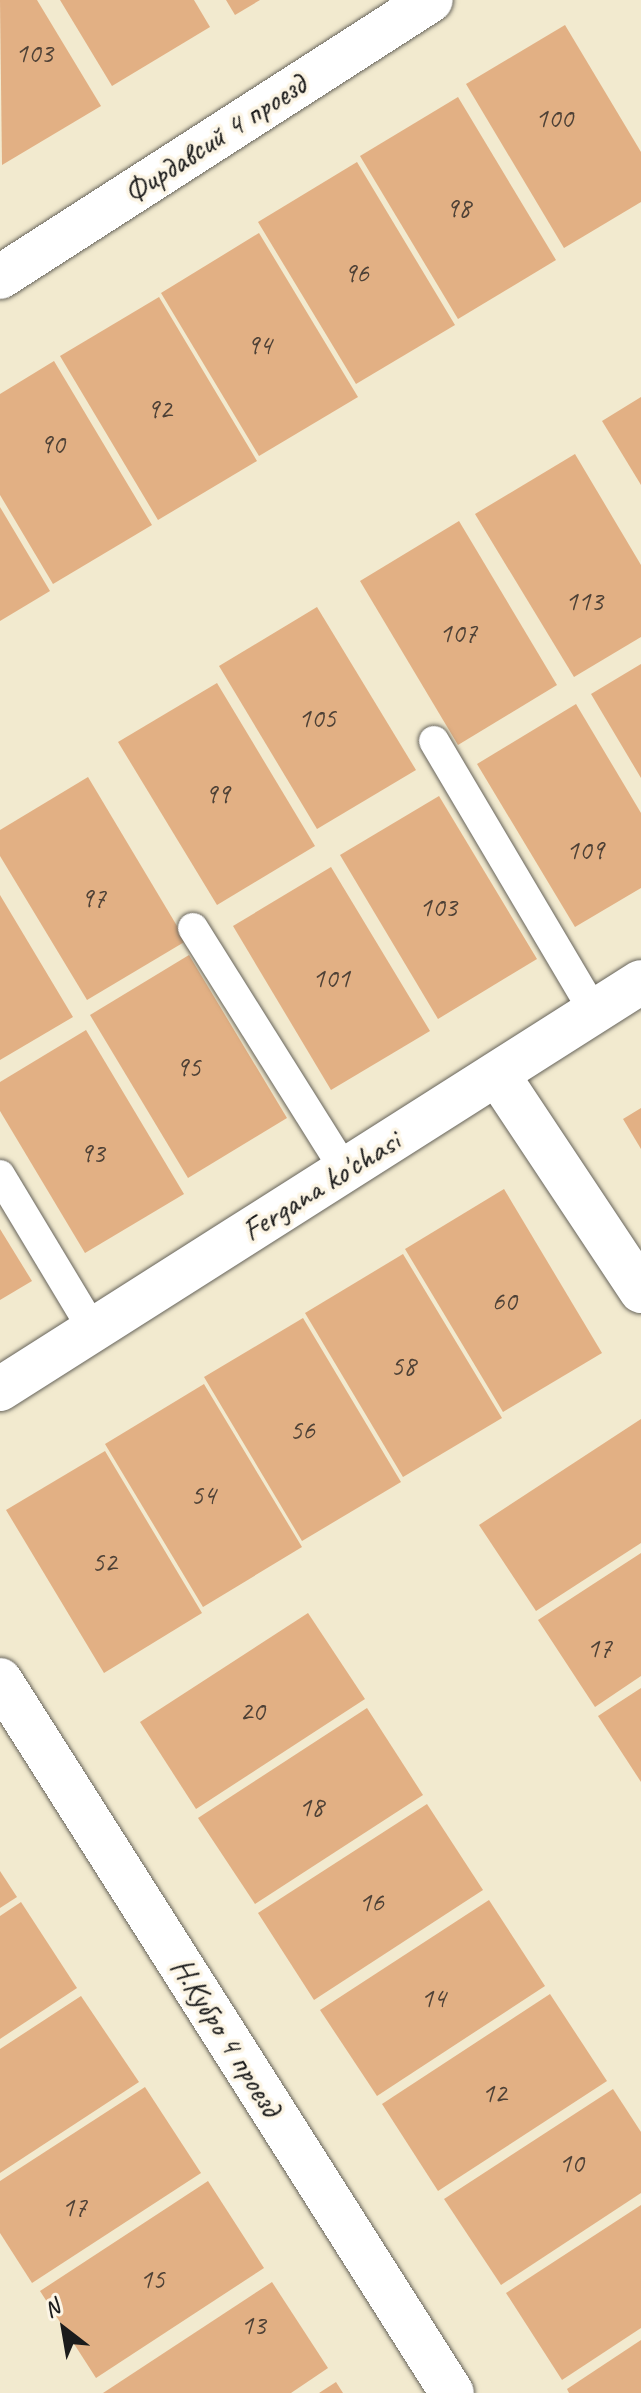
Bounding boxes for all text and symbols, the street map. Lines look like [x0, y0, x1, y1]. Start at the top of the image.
house number: 103 [15, 36, 53, 70]
street label: Фирдавсий 4 проезд [117, 66, 313, 212]
house number: 100 [535, 101, 573, 135]
house number: 98 [445, 191, 471, 225]
house number: 96 [343, 256, 369, 290]
house number: 94 [246, 328, 272, 362]
house number: 92 [146, 392, 172, 426]
house number: 90 [39, 427, 65, 461]
house number: 113 [565, 584, 603, 618]
house number: 107 [439, 616, 477, 650]
house number: 105 [298, 701, 336, 735]
house number: 99 [204, 777, 230, 811]
house number: 109 [566, 833, 604, 867]
house number: 97 [80, 881, 106, 915]
house number: 103 [419, 890, 457, 924]
house number: 101 [312, 961, 350, 995]
house number: 95 [175, 1050, 201, 1084]
street label: Fergana ko'chasi [235, 1122, 407, 1250]
house number: 93 [79, 1136, 105, 1170]
house number: 60 [491, 1284, 517, 1318]
house number: 58 [390, 1349, 416, 1383]
house number: 56 [289, 1413, 315, 1447]
house number: 54 [190, 1478, 216, 1512]
house number: 52 [91, 1545, 117, 1579]
house number: 17 [586, 1631, 612, 1665]
house number: 20 [239, 1694, 265, 1728]
house number: 18 [298, 1790, 324, 1824]
house number: 16 [358, 1885, 384, 1919]
street label: Н.Кубро 4 проезд [162, 1951, 290, 2123]
house number: 14 [420, 1981, 446, 2015]
house number: 12 [481, 2076, 507, 2110]
house number: 10 [558, 2146, 584, 2180]
house number: 17 [61, 2190, 87, 2224]
house number: 15 [139, 2262, 165, 2296]
north arrow [24, 2289, 104, 2369]
text: N [39, 2293, 65, 2324]
house number: 13 [240, 2308, 266, 2342]

